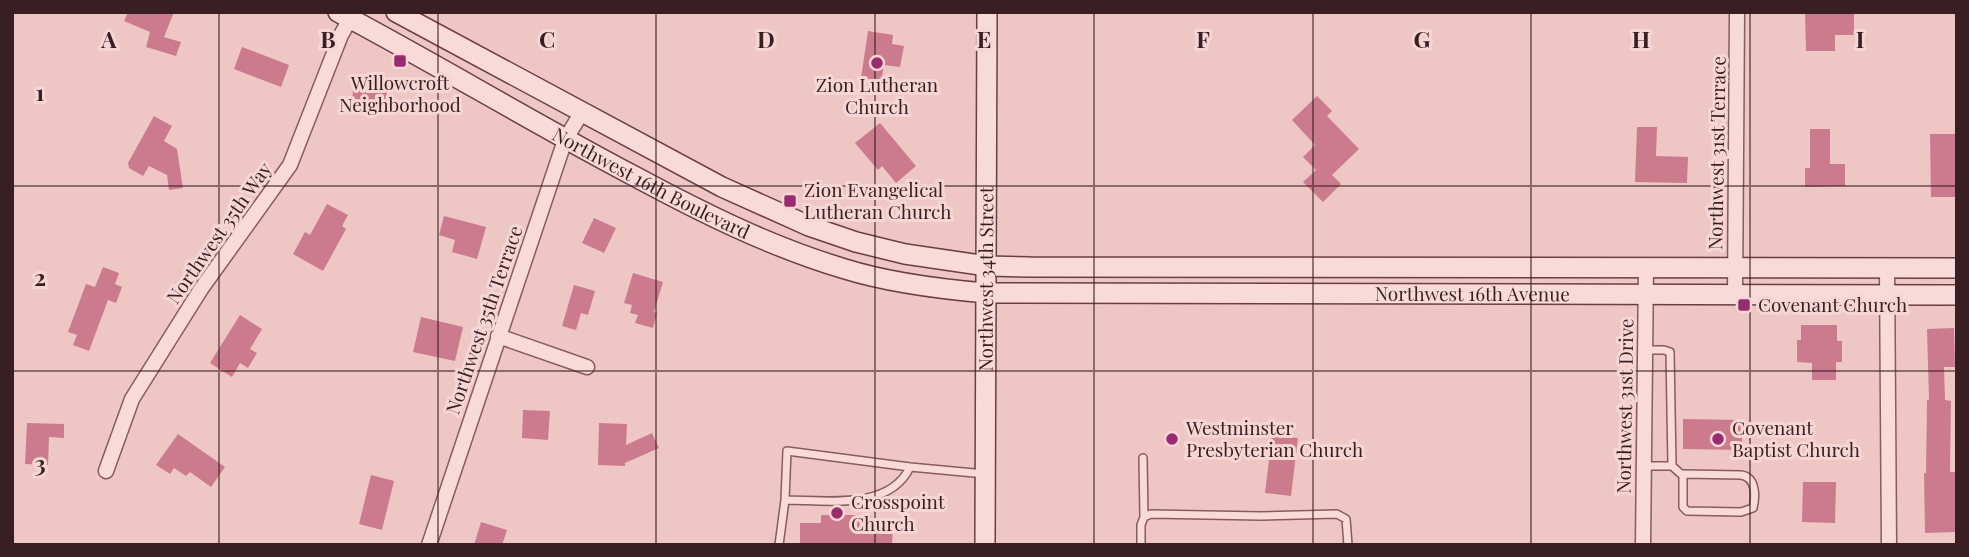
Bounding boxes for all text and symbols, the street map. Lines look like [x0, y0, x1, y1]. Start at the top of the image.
text: A [100, 23, 117, 54]
text: B [320, 23, 336, 54]
text: C [539, 23, 555, 54]
text: D [757, 23, 775, 54]
text: E [977, 23, 991, 54]
text: F [1196, 23, 1210, 54]
text: G [1414, 23, 1431, 54]
text: H [1632, 23, 1650, 54]
text: I [1856, 23, 1864, 54]
marker: Willowcroft Neighborhood [392, 53, 408, 69]
marker: Zion Lutheran Church [869, 55, 885, 71]
street label: Northwest 31st Terrace [1701, 56, 1731, 250]
place label: Willowcroft Neighborhood [339, 69, 461, 117]
place label: Zion Lutheran Church [816, 71, 939, 119]
text: 1 [36, 76, 45, 107]
street label: Northwest 16th Boulevard [548, 120, 754, 244]
street label: Northwest 35th Way [160, 156, 277, 308]
place label: Zion Evangelical Lutheran Church [804, 176, 951, 224]
street label: Northwest 34th Street [972, 186, 998, 372]
marker: Zion Evangelical Lutheran Church [782, 193, 798, 209]
street label: Northwest 35th Terrace [439, 222, 528, 417]
text: 2 [34, 261, 46, 292]
street label: Northwest 16th Avenue [1375, 280, 1570, 306]
place label: Covenant Church [1758, 291, 1907, 317]
marker: Covenant Church [1736, 297, 1752, 313]
street label: Northwest 31st Drive [1609, 318, 1639, 494]
place label: Westminster Presbyterian Church [1185, 414, 1363, 462]
place label: Covenant Baptist Church [1732, 414, 1860, 462]
marker: Westminster Presbyterian Church [1164, 431, 1180, 447]
marker: Covenant Baptist Church [1710, 431, 1726, 447]
text: 3 [34, 447, 46, 478]
place label: Crosspoint Church [851, 488, 945, 536]
marker: Crosspoint Church [829, 505, 845, 521]

